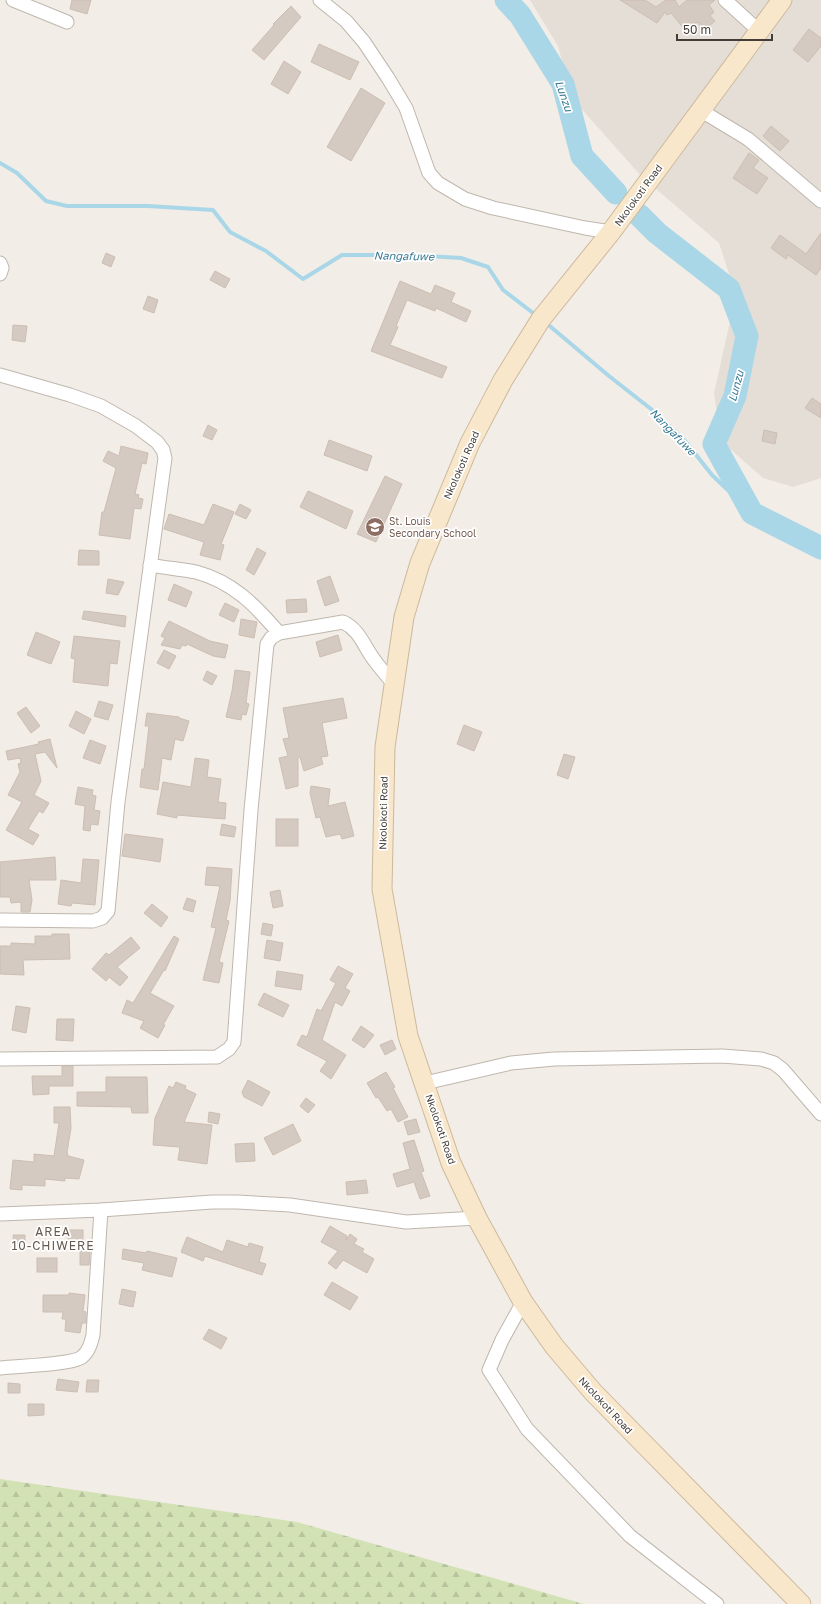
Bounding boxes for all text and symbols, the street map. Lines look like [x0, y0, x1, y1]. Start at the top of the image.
scale bar [677, 16, 772, 42]
text: 50 m [683, 22, 711, 37]
water label: Lunzu [553, 79, 576, 114]
street label: Nkolokoti Road [612, 162, 664, 228]
water label: Nangafuwe [374, 248, 436, 264]
water label: Lunzu [725, 368, 746, 403]
water label: Nangafuwe [647, 405, 700, 460]
street label: Nkolokoti Road [441, 429, 481, 501]
place label: St. Louis Secondary School [389, 515, 476, 539]
school or university icon: St. Louis Secondary School [364, 516, 386, 538]
street label: Nkolokoti Road [376, 776, 390, 850]
street label: Nkolokoti Road [423, 1092, 459, 1166]
district label: AREA 10-CHIWERE [11, 1224, 95, 1253]
street label: Nkolokoti Road [577, 1374, 635, 1436]

